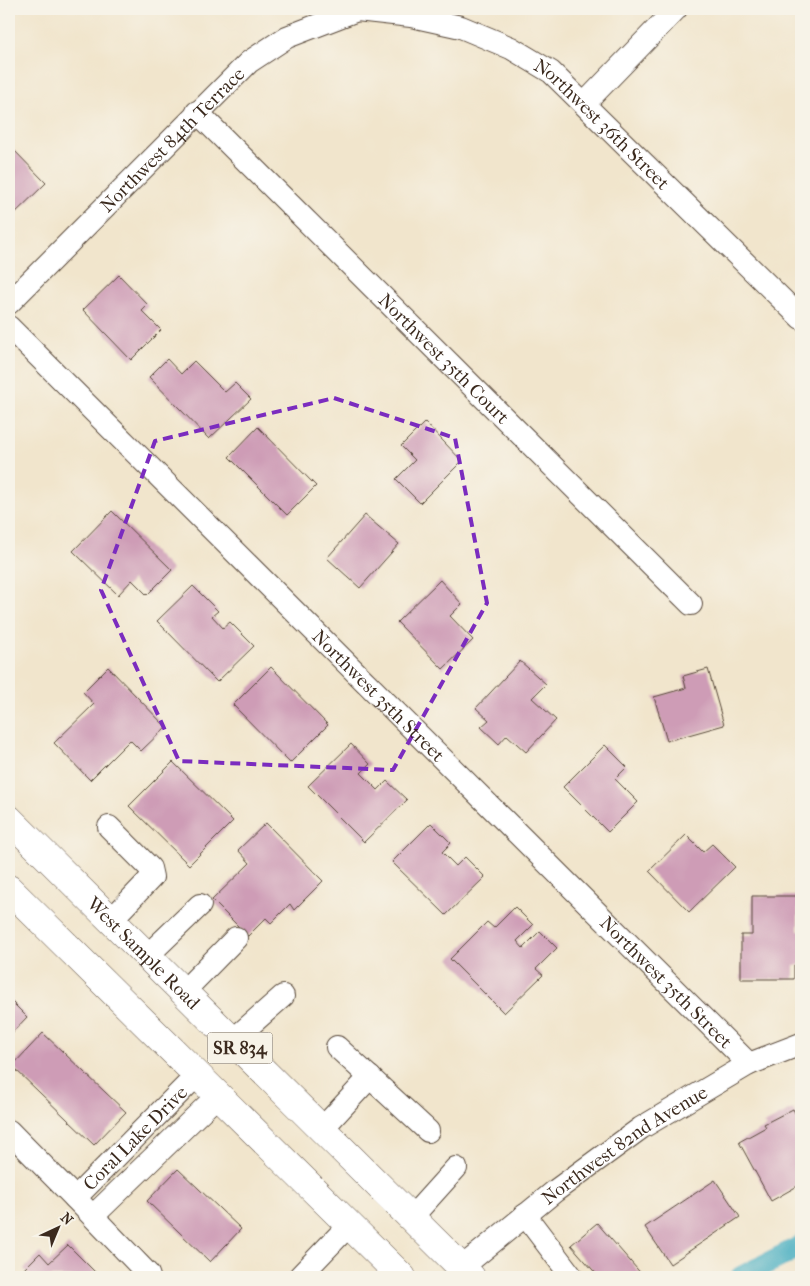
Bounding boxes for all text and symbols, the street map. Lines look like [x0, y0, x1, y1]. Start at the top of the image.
street label: Northwest 36th Street [530, 55, 674, 195]
street label: Northwest 84th Terrace [96, 63, 249, 217]
street label: Northwest 35th Court [374, 289, 514, 429]
street label: Northwest 35th Street [307, 626, 449, 767]
street label: West Sample Road [81, 892, 205, 1015]
street label: Northwest 35th Street [595, 912, 737, 1053]
road number: SR 834 [208, 1032, 272, 1064]
street label: Northwest 82nd Avenue [537, 1081, 712, 1209]
street label: Coral Lake Drive [79, 1082, 192, 1195]
north arrow [32, 1204, 82, 1254]
text: N [57, 1209, 77, 1229]

